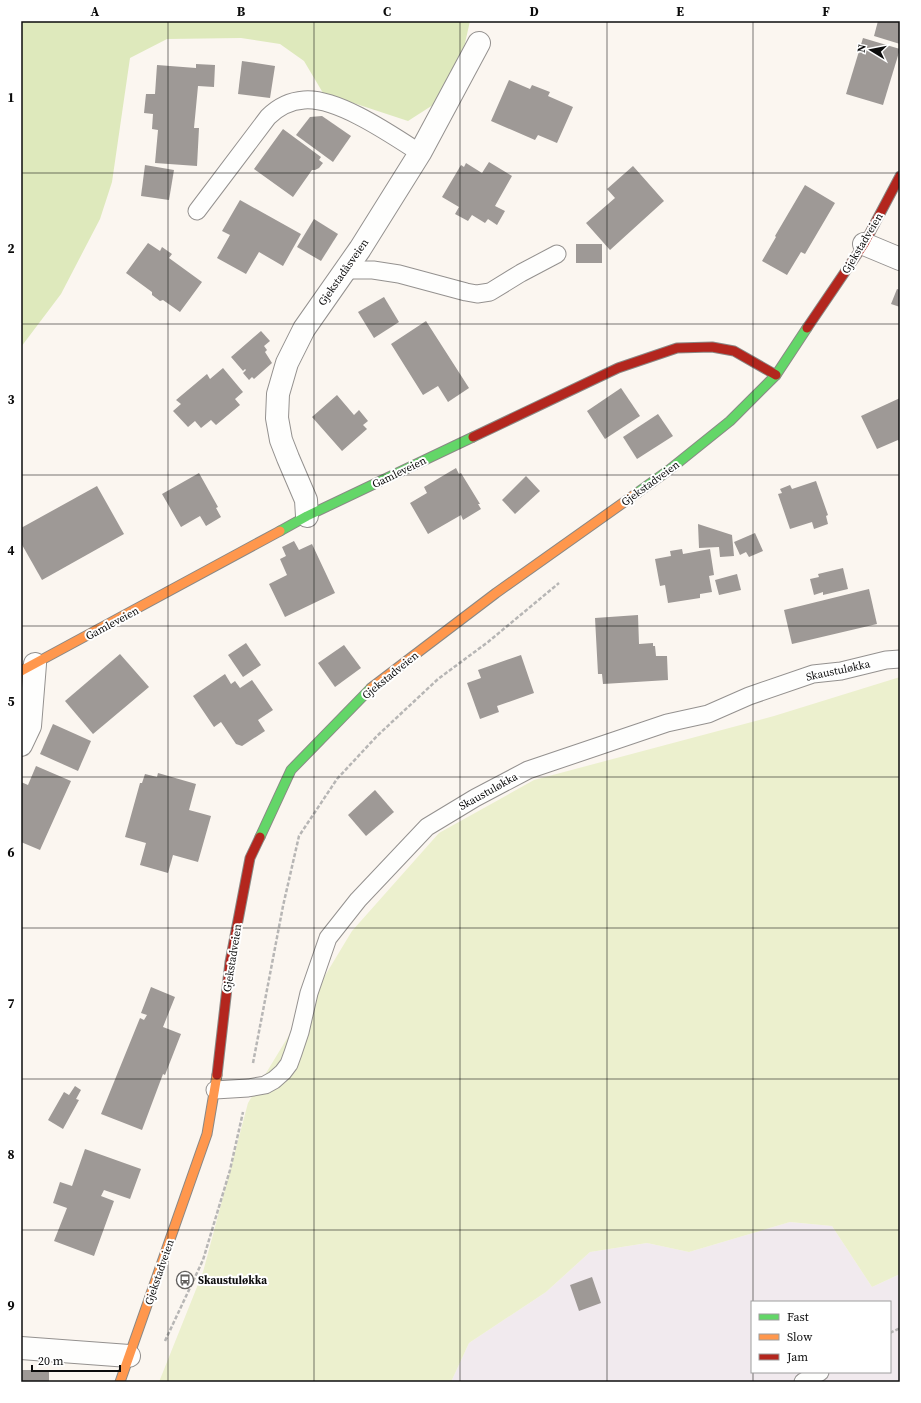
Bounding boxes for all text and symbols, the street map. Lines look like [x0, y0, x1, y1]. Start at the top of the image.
text: A [91, 3, 100, 20]
text: B [237, 3, 246, 20]
text: C [383, 3, 391, 20]
text: D [529, 3, 539, 20]
text: E [676, 3, 684, 20]
text: F [822, 3, 830, 20]
north arrow [851, 30, 891, 70]
text: N [854, 43, 870, 54]
text: 1 [7, 89, 15, 106]
street label: Gjekstadveien [838, 210, 887, 276]
street label: Gjekstadåsveien [315, 235, 372, 309]
text: 2 [7, 240, 15, 257]
text: 3 [7, 391, 15, 408]
street label: Gamleveien [370, 453, 429, 492]
street label: Gjekstadveien [618, 457, 683, 510]
text: 4 [7, 542, 15, 559]
street label: Gamleveien [83, 603, 142, 644]
street label: Gjekstadveien [359, 648, 422, 703]
street label: Skaustuløkka [805, 656, 872, 685]
text: 5 [7, 693, 15, 710]
street label: Skaustuløkka [456, 769, 521, 814]
text: 6 [7, 844, 15, 861]
street label: Gjekstadveien [220, 923, 245, 993]
text: 7 [7, 995, 15, 1012]
text: 8 [7, 1146, 15, 1163]
street label: Gjekstadveien [141, 1237, 178, 1307]
bus stop icon: Skaustuløkka [175, 1270, 195, 1290]
place label: Skaustuløkka [198, 1273, 267, 1288]
text: 9 [7, 1297, 15, 1314]
legend [751, 1301, 891, 1373]
text: Fast [787, 1309, 809, 1325]
text: Slow [787, 1329, 813, 1345]
scale bar [32, 1347, 120, 1373]
text: Jam [786, 1349, 808, 1365]
text: 20 m [38, 1353, 64, 1369]

